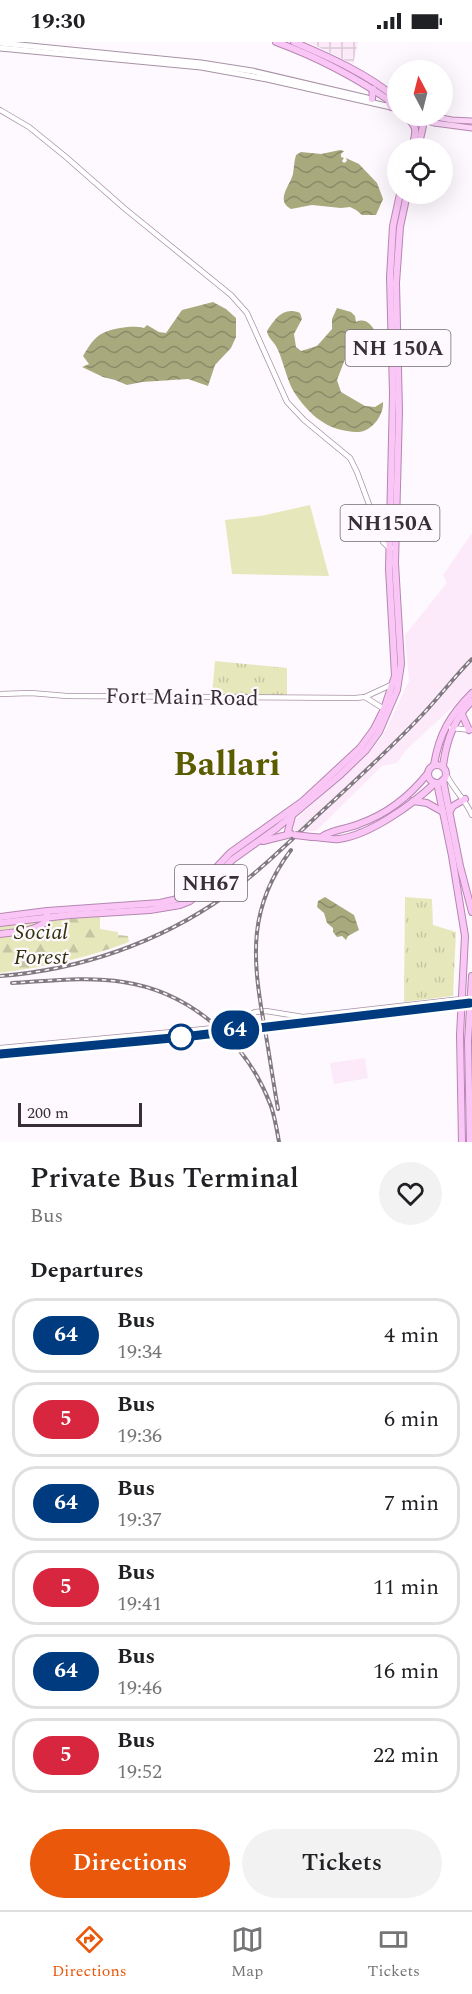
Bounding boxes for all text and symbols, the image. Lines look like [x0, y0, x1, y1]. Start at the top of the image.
text: 19:30 [30, 5, 85, 38]
north arrow [387, 60, 453, 126]
map controls [387, 60, 453, 204]
button: locate [387, 138, 453, 204]
road number: NH 150A [346, 330, 450, 366]
road number: NH150A [340, 505, 440, 541]
street label: Fort Main Road [105, 680, 259, 715]
district label: Ballari [173, 739, 281, 791]
road number: NH67 [175, 865, 247, 901]
park label: Social Forest [14, 916, 69, 974]
line badge: 64 [208, 1010, 262, 1050]
text: 64 [223, 1014, 247, 1046]
unlabelled marker [168, 1024, 194, 1050]
scale bar [18, 1100, 142, 1128]
text: 200 m [27, 1101, 69, 1125]
text: Private Bus Terminal [30, 1157, 299, 1200]
button: heart [379, 1162, 442, 1225]
text: Bus [30, 1201, 63, 1231]
text: Departures [30, 1254, 144, 1287]
text: Bus [117, 1304, 155, 1337]
text: 64 [54, 1319, 78, 1351]
text: 4 min [384, 1319, 439, 1352]
text: 19:34 [117, 1337, 162, 1367]
text: Bus [117, 1388, 155, 1421]
text: 5 [60, 1403, 72, 1435]
text: 6 min [384, 1403, 439, 1436]
text: 19:36 [117, 1421, 162, 1451]
text: Bus [117, 1472, 155, 1505]
text: 64 [54, 1487, 78, 1519]
text: 7 min [384, 1487, 439, 1520]
text: 19:37 [117, 1505, 162, 1535]
text: Bus [117, 1556, 155, 1589]
text: 5 [60, 1571, 72, 1603]
text: 11 min [373, 1571, 439, 1604]
text: 19:41 [117, 1589, 162, 1619]
text: Bus [117, 1640, 155, 1673]
text: 64 [54, 1655, 78, 1687]
text: 16 min [373, 1655, 439, 1688]
text: 19:46 [117, 1673, 162, 1703]
text: Bus [117, 1724, 155, 1757]
text: 5 [60, 1739, 72, 1771]
text: 22 min [373, 1739, 439, 1772]
text: 19:52 [117, 1757, 162, 1787]
button: Directions [30, 1829, 230, 1898]
button: Tickets [242, 1829, 442, 1898]
tab: Directions [52, 1923, 127, 1983]
tab: Map [231, 1923, 264, 1983]
tab: Tickets [368, 1923, 420, 1983]

